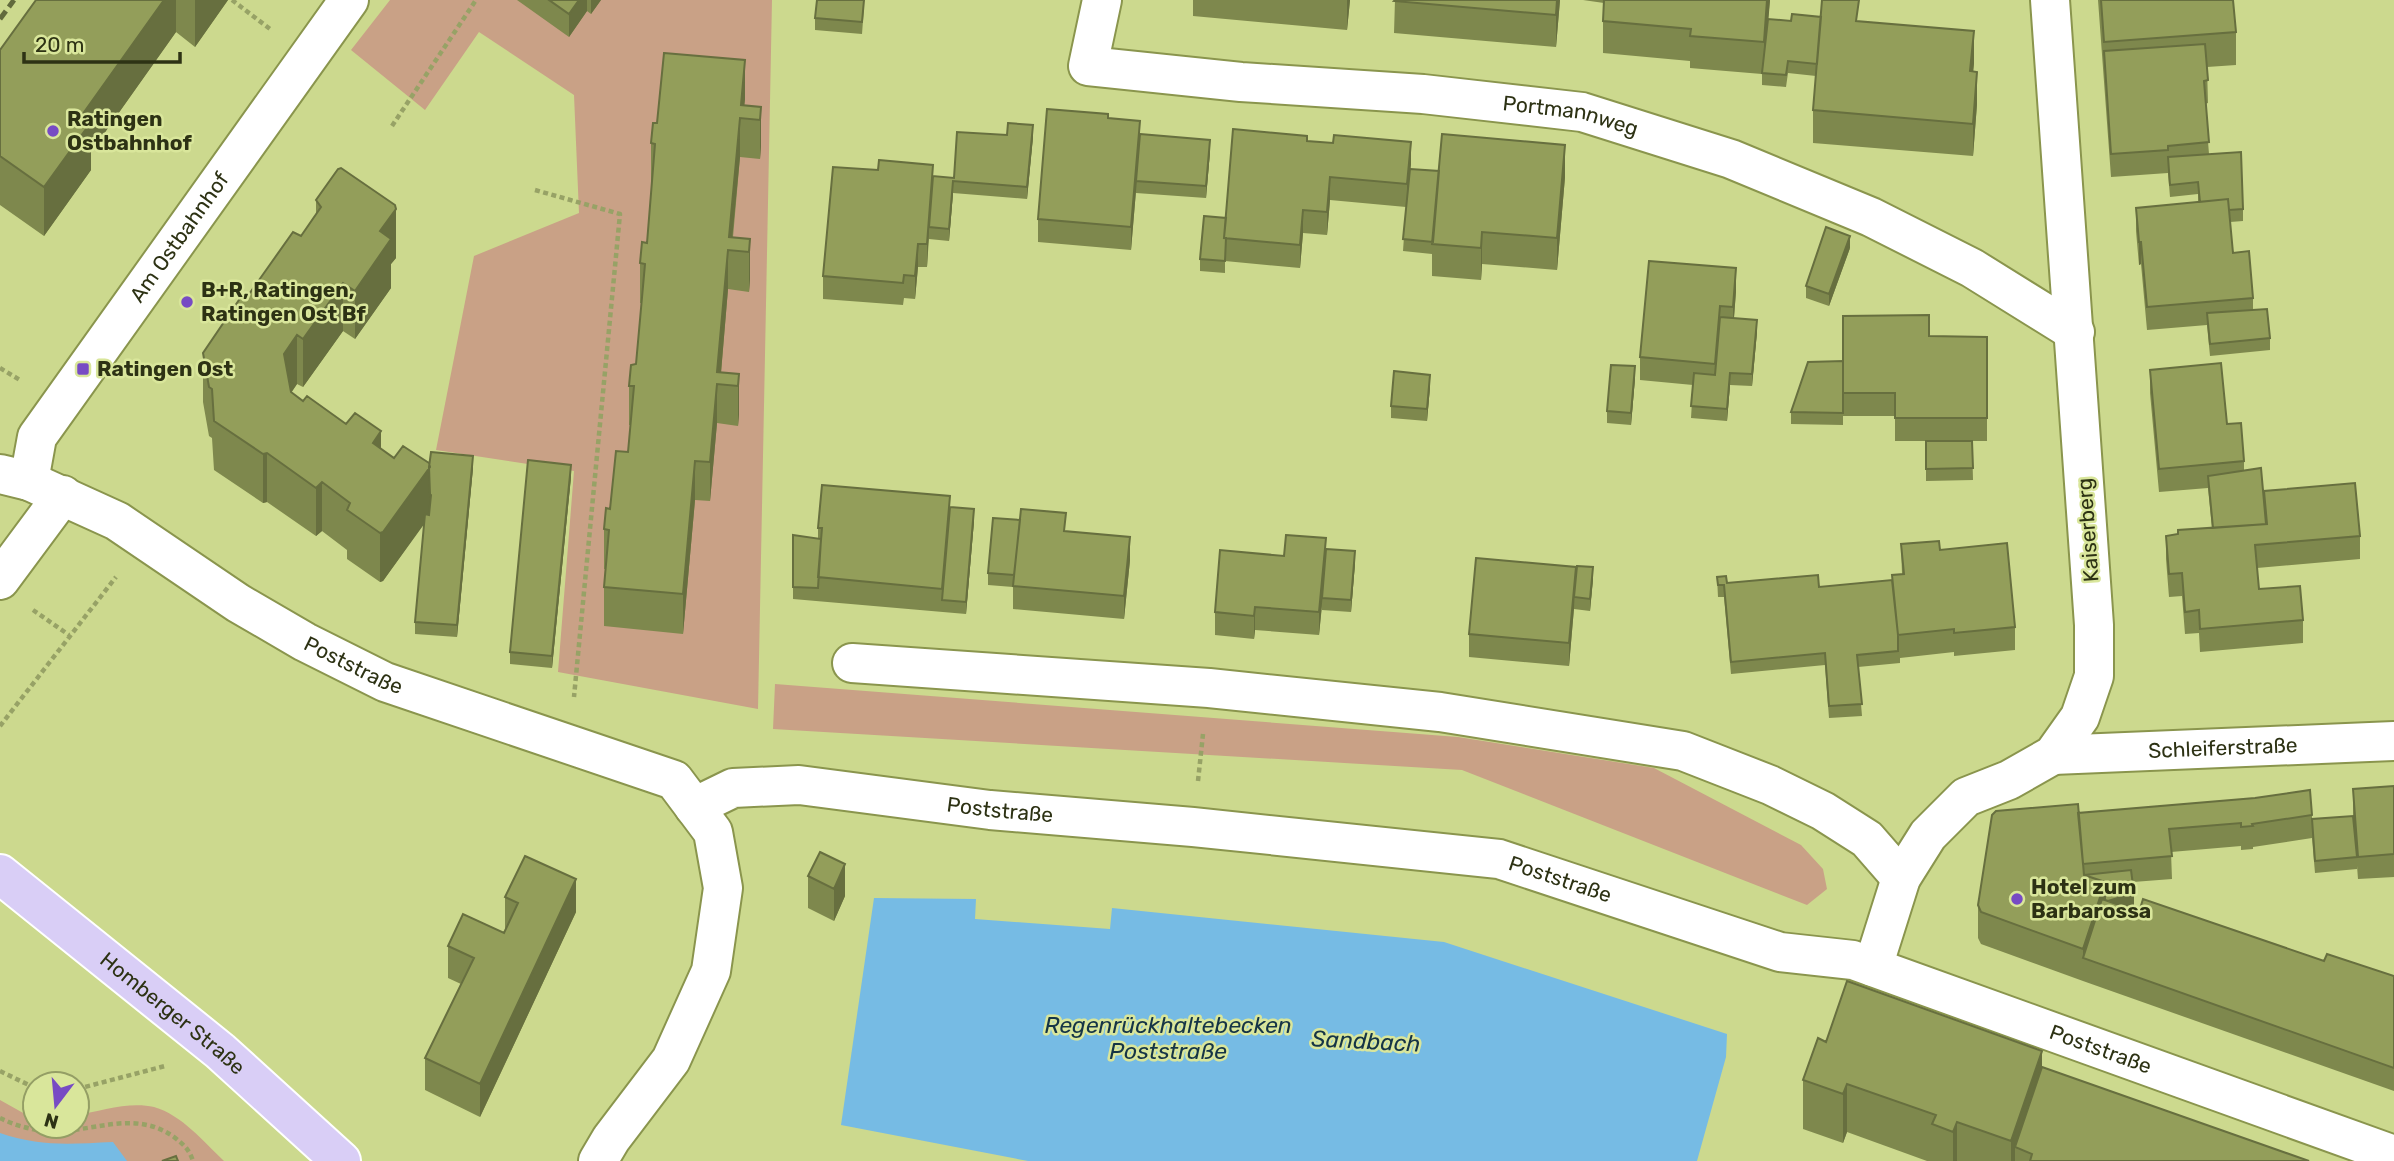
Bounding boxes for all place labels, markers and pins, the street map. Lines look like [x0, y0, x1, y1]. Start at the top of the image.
place label: Ratingen Ostbahnhof [67, 106, 192, 155]
marker: Ratingen Ostbahnhof [45, 123, 61, 139]
place label: B+R, Ratingen, Ratingen Ost Bf [201, 277, 366, 326]
marker: B+R, Ratingen, Ratingen Ost Bf [179, 294, 195, 310]
place label: Ratingen Ost [97, 356, 233, 381]
marker: Ratingen Ost [75, 361, 91, 377]
place label: Hotel zum Barbarossa [2031, 874, 2151, 923]
marker: Hotel zum Barbarossa [2009, 891, 2025, 907]

